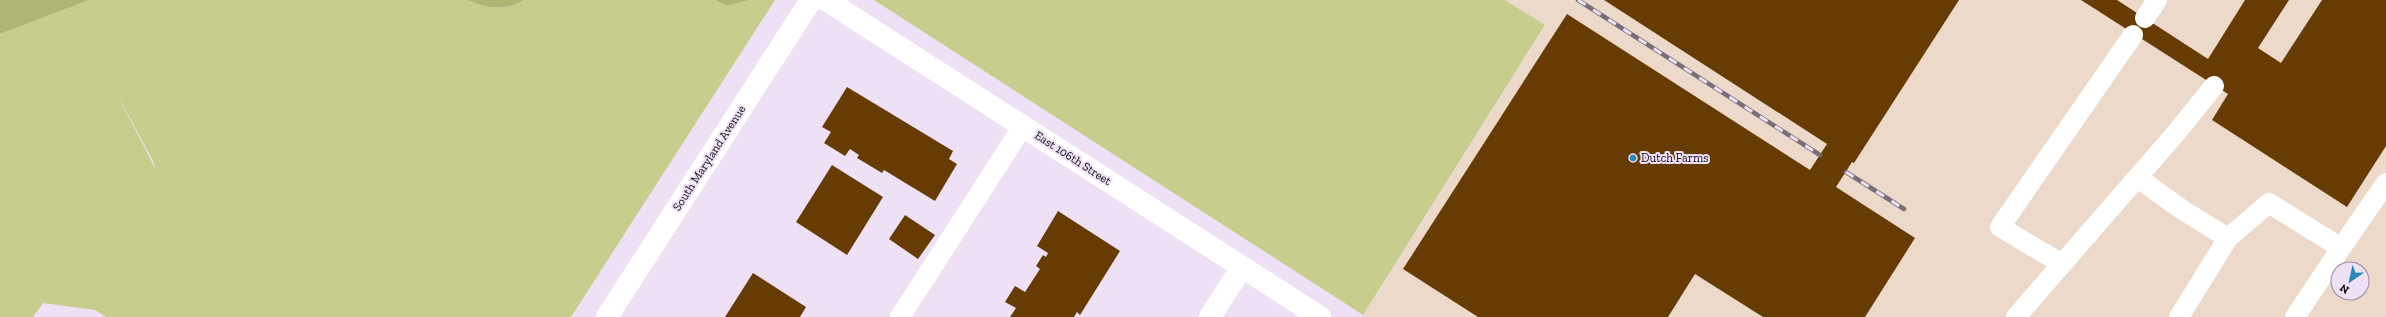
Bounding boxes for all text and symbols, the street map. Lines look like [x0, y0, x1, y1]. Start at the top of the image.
street label: South Maryland Avenue [670, 102, 749, 213]
street label: East 106th Street [1032, 128, 1114, 188]
place label: Dutch Farms [1641, 151, 1709, 165]
marker: Dutch Farms [1628, 153, 1638, 163]
north arrow [2330, 261, 2370, 301]
text: N [2337, 281, 2352, 297]

